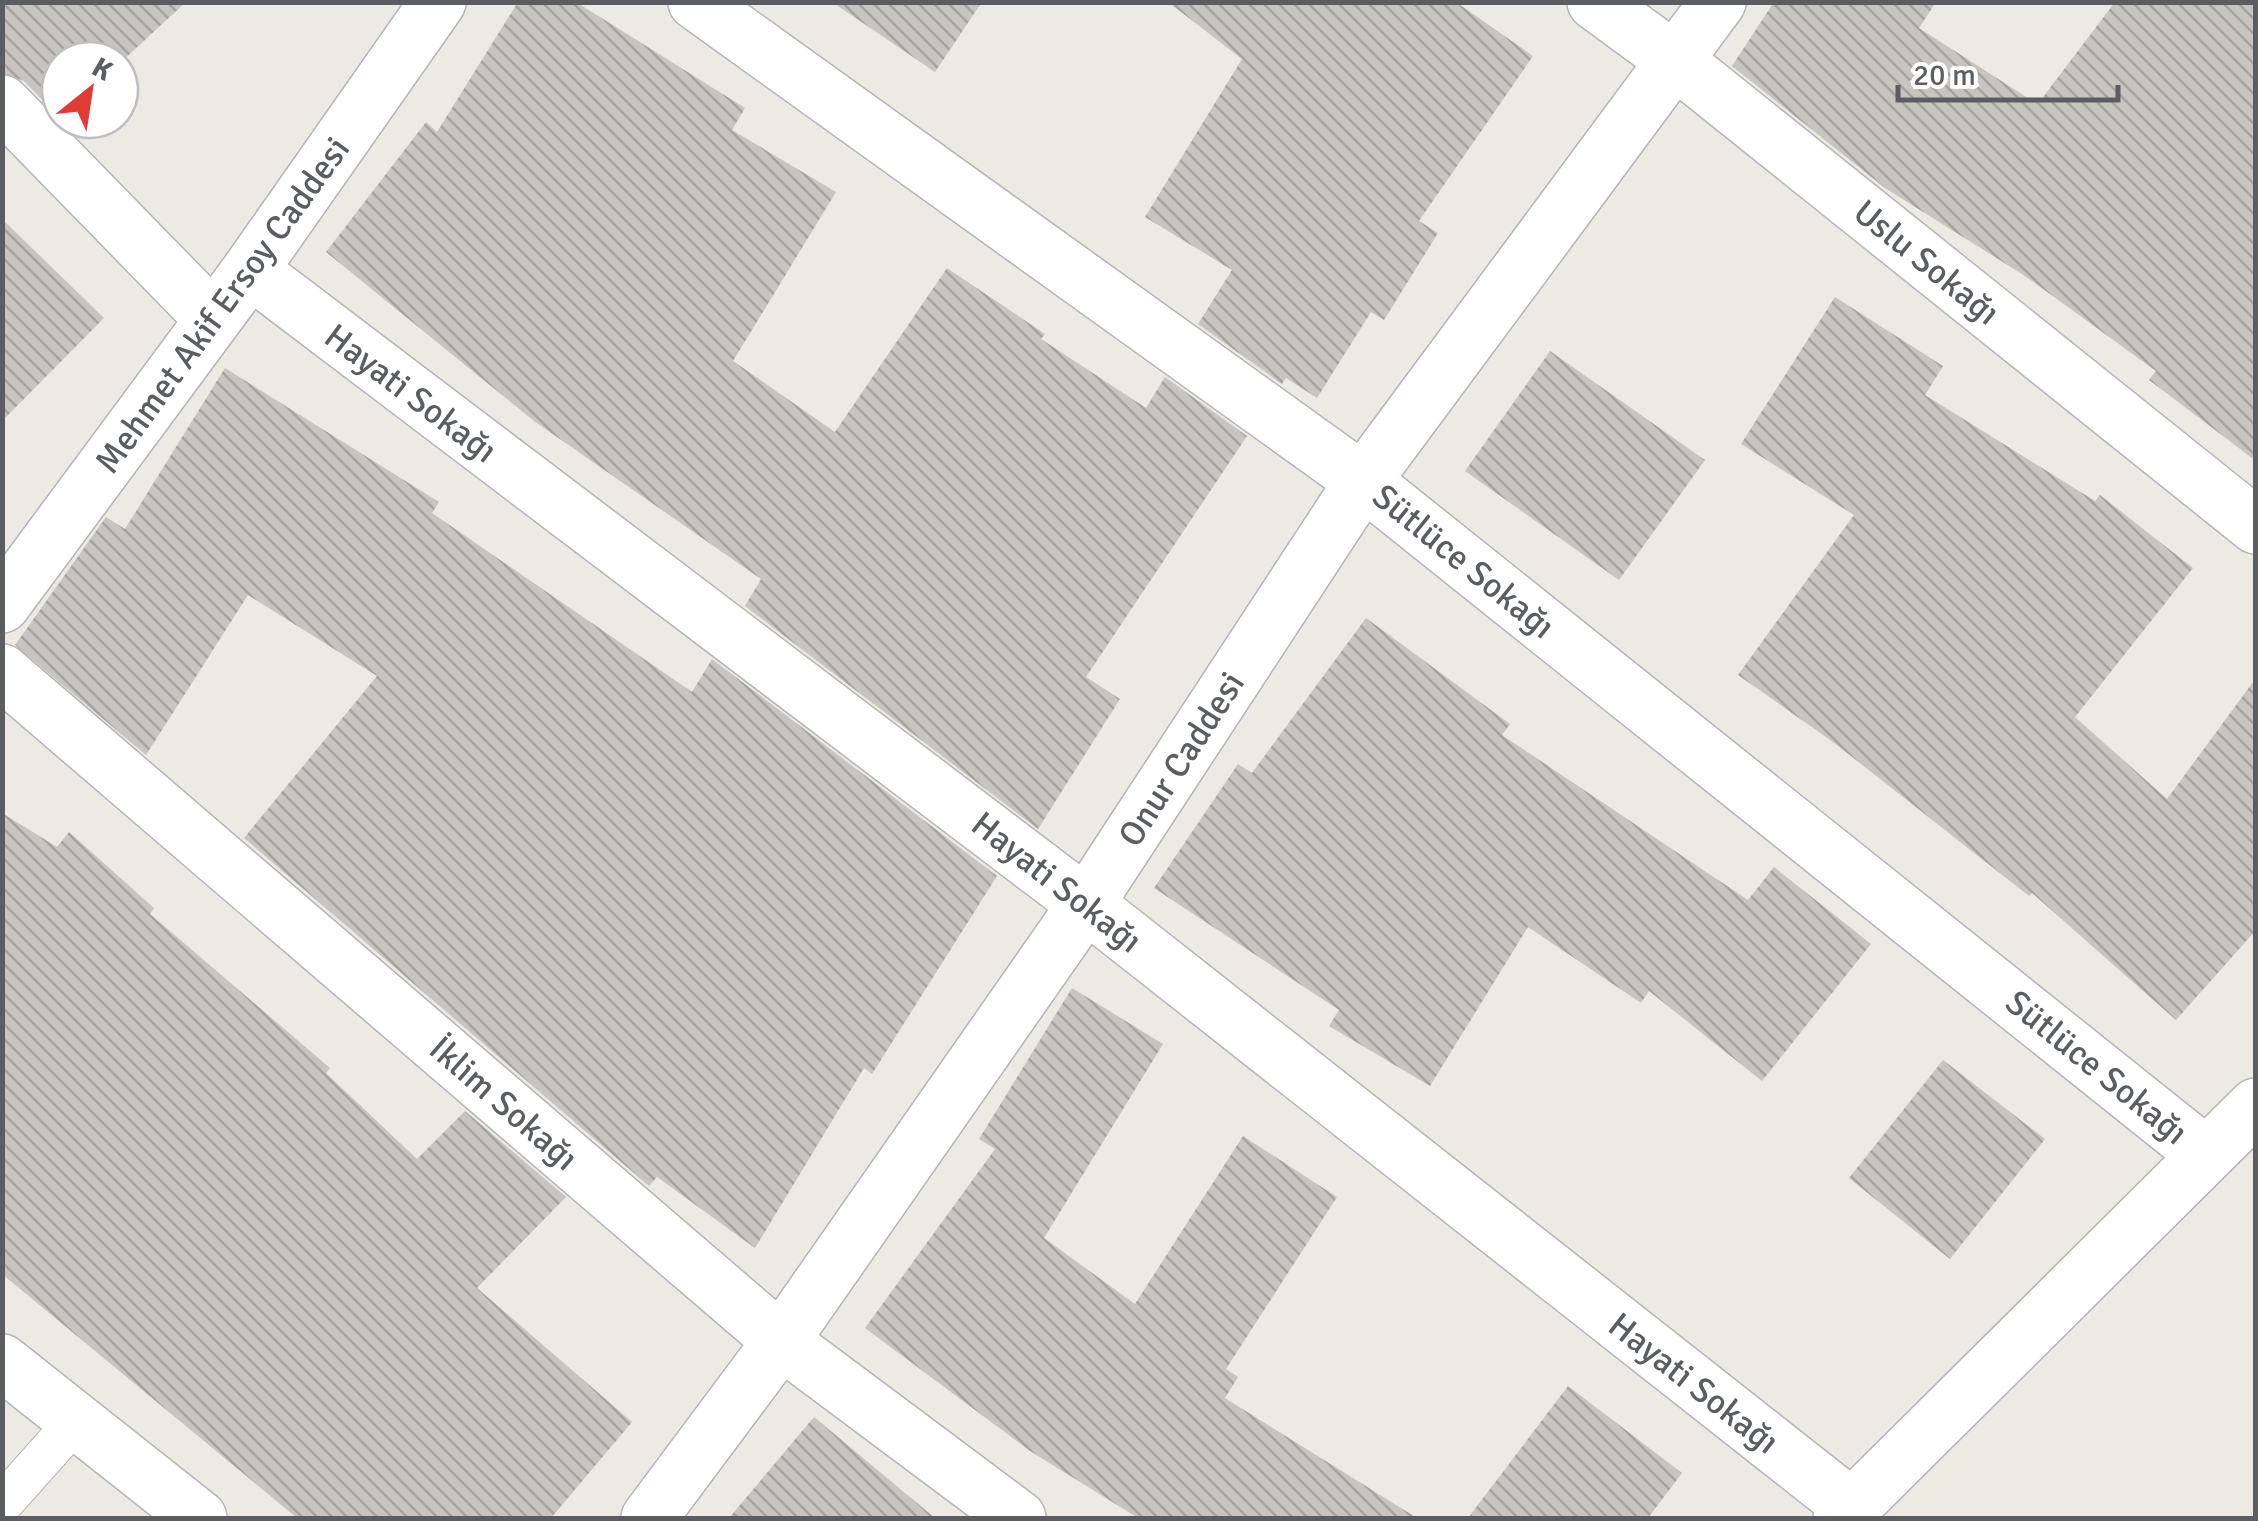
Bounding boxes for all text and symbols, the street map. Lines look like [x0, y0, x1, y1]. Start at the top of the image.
north arrow [40, 40, 140, 140]
scale bar [1898, 40, 2118, 102]
text: K [86, 50, 119, 89]
text: 20 m [1913, 57, 1976, 94]
street label: Mehmet Akif Ersoy Caddesi [86, 129, 359, 482]
street label: Uslu Sokağı [1845, 191, 2008, 334]
street label: Hayati Sokağı [316, 315, 505, 472]
street label: Sütlüce Sokağı [1364, 475, 1564, 648]
street label: Onur Caddesi [1109, 664, 1254, 855]
street label: Hayati Sokağı [963, 802, 1151, 962]
street label: Sütlüce Sokağı [1997, 981, 2197, 1154]
street label: İklim Sokağı [420, 1027, 587, 1180]
street label: Hayati Sokağı [1600, 1303, 1788, 1463]

